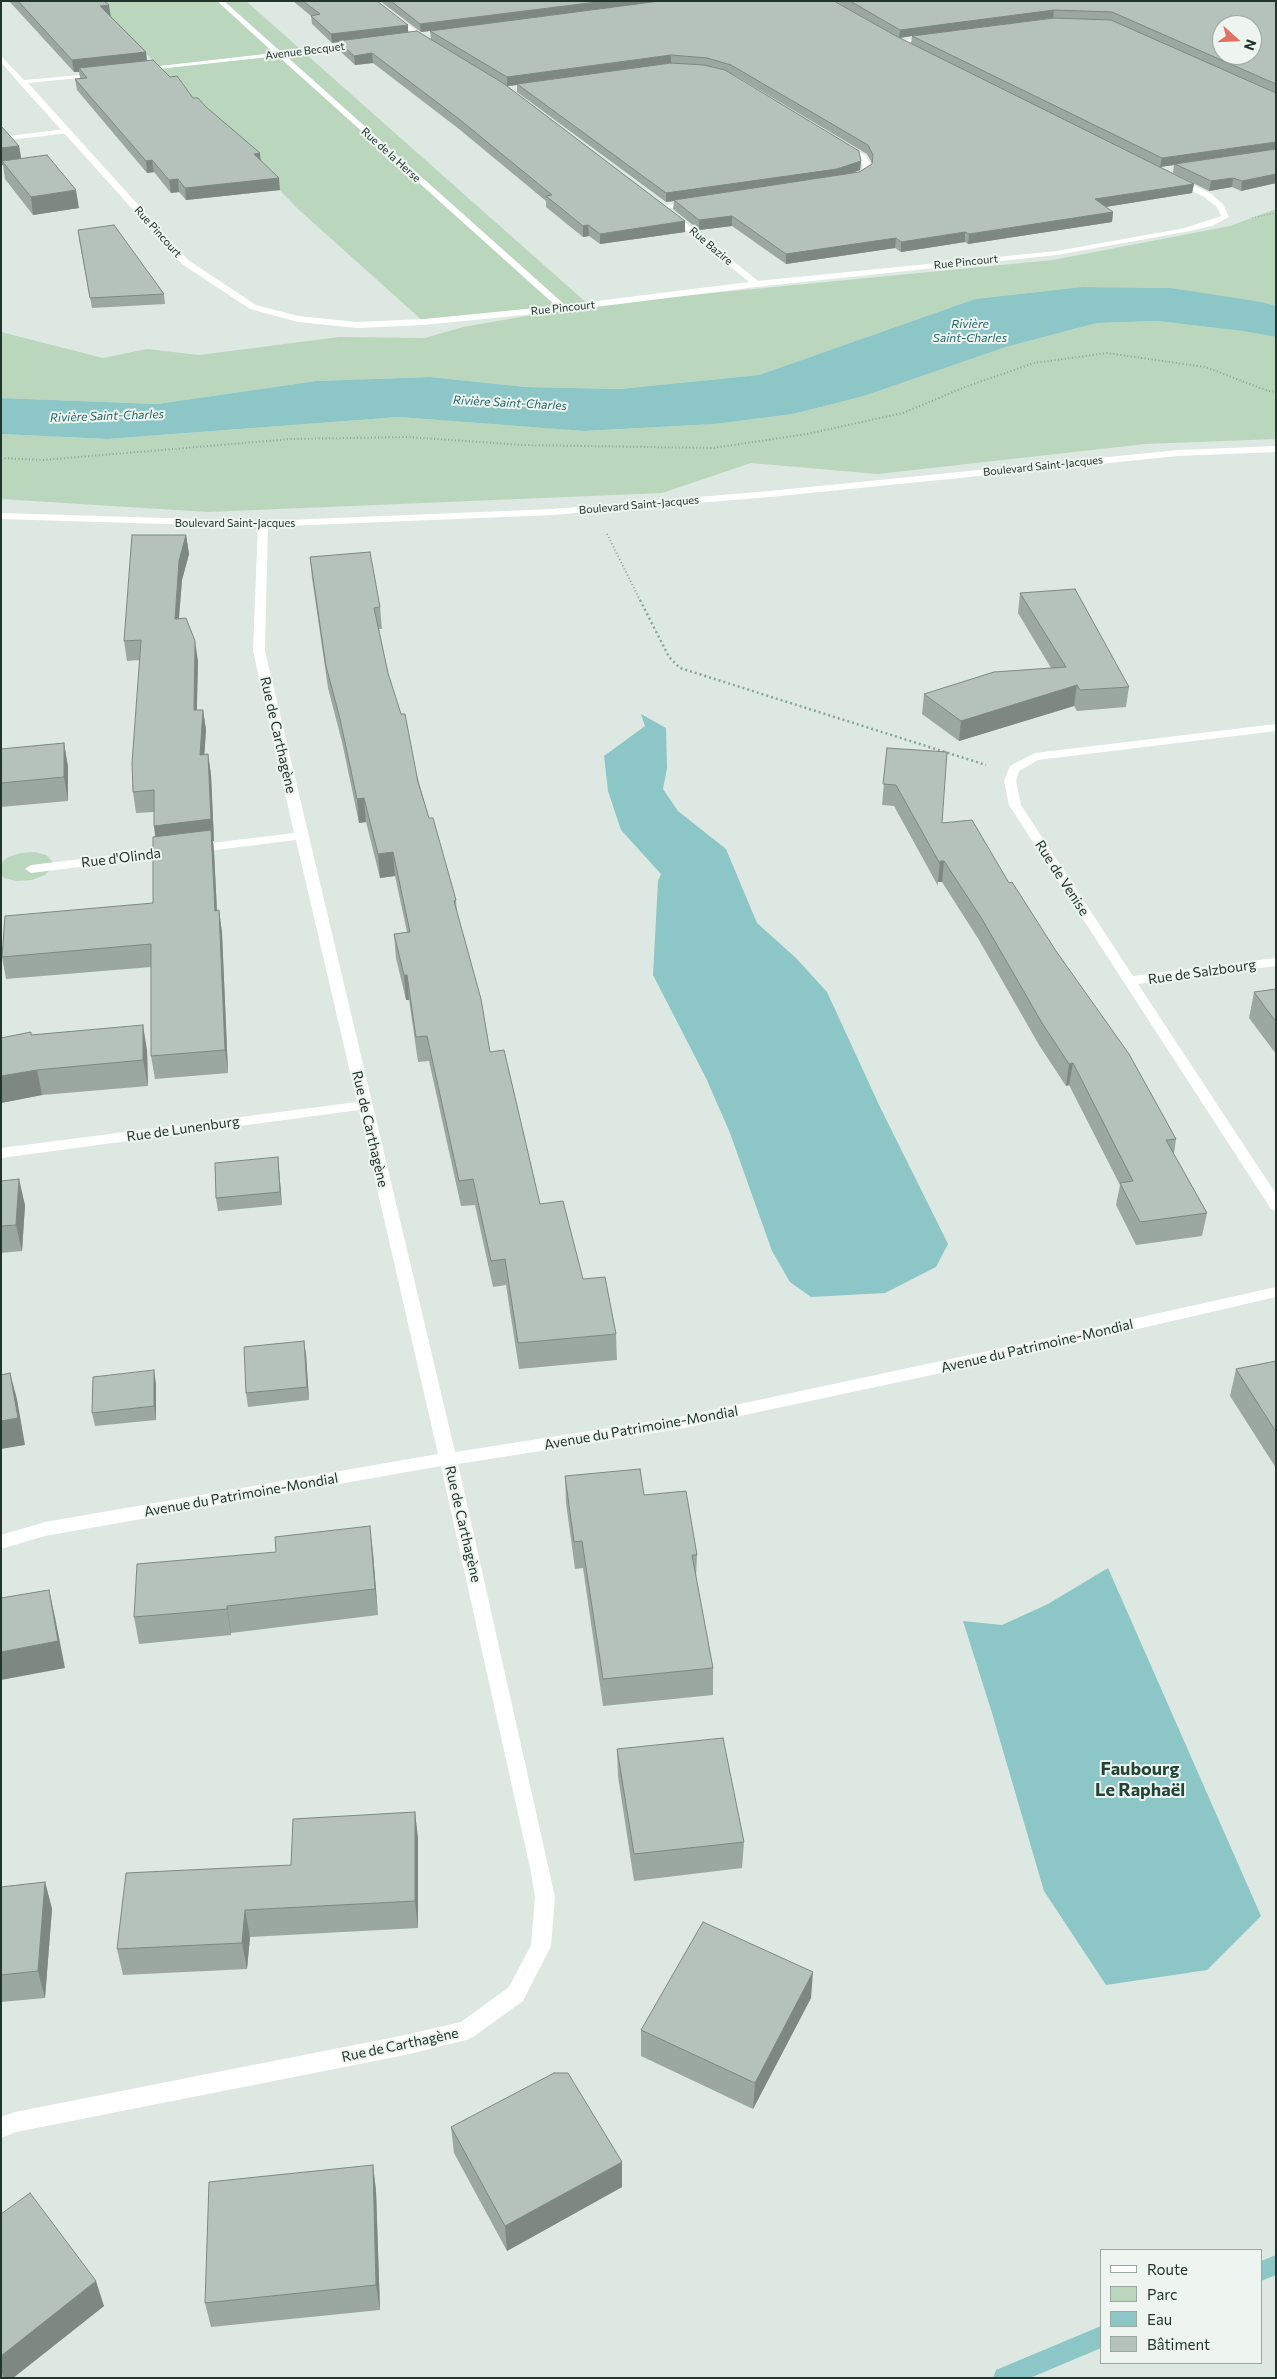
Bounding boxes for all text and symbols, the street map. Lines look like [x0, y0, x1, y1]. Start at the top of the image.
north arrow [1212, 15, 1262, 65]
text: N [1241, 37, 1260, 53]
street label: Avenue Becquet [265, 40, 345, 62]
street label: Rue de la Herse [359, 125, 423, 185]
street label: Rue Pincourt [132, 204, 184, 260]
street label: Rue Bazire [687, 224, 735, 268]
street label: Rue Pincourt [933, 252, 999, 272]
street label: Rue Pincourt [530, 298, 596, 318]
water label: Rivière Saint-Charles [933, 317, 1007, 345]
water label: Rivière Saint-Charles [453, 393, 567, 413]
water label: Rivière Saint-Charles [50, 407, 164, 425]
street label: Boulevard Saint-Jacques [982, 453, 1104, 479]
street label: Boulevard Saint-Jacques [578, 493, 700, 517]
street label: Boulevard Saint-Jacques [175, 516, 295, 530]
street label: Rue de Carthagène [256, 675, 300, 795]
street label: Rue de Venise [1031, 837, 1093, 919]
street label: Rue d'Olinda [80, 845, 162, 871]
street label: Rue de Salzbourg [1147, 956, 1257, 988]
street label: Rue de Carthagène [348, 1069, 392, 1189]
street label: Rue de Lunenburg [125, 1113, 241, 1145]
street label: Avenue du Patrimoine-Mondial [939, 1316, 1135, 1376]
street label: Avenue du Patrimoine-Mondial [543, 1403, 739, 1453]
street label: Rue de Carthagène [441, 1464, 485, 1584]
street label: Avenue du Patrimoine-Mondial [143, 1470, 339, 1520]
district label: Faubourg Le Raphaël [1095, 1758, 1185, 1800]
street label: Rue de Carthagène [340, 2024, 460, 2066]
legend [1100, 2249, 1262, 2364]
text: Route [1147, 2260, 1188, 2278]
text: Parc [1147, 2285, 1177, 2303]
text: Eau [1147, 2310, 1172, 2328]
text: Bâtiment [1147, 2335, 1210, 2353]

